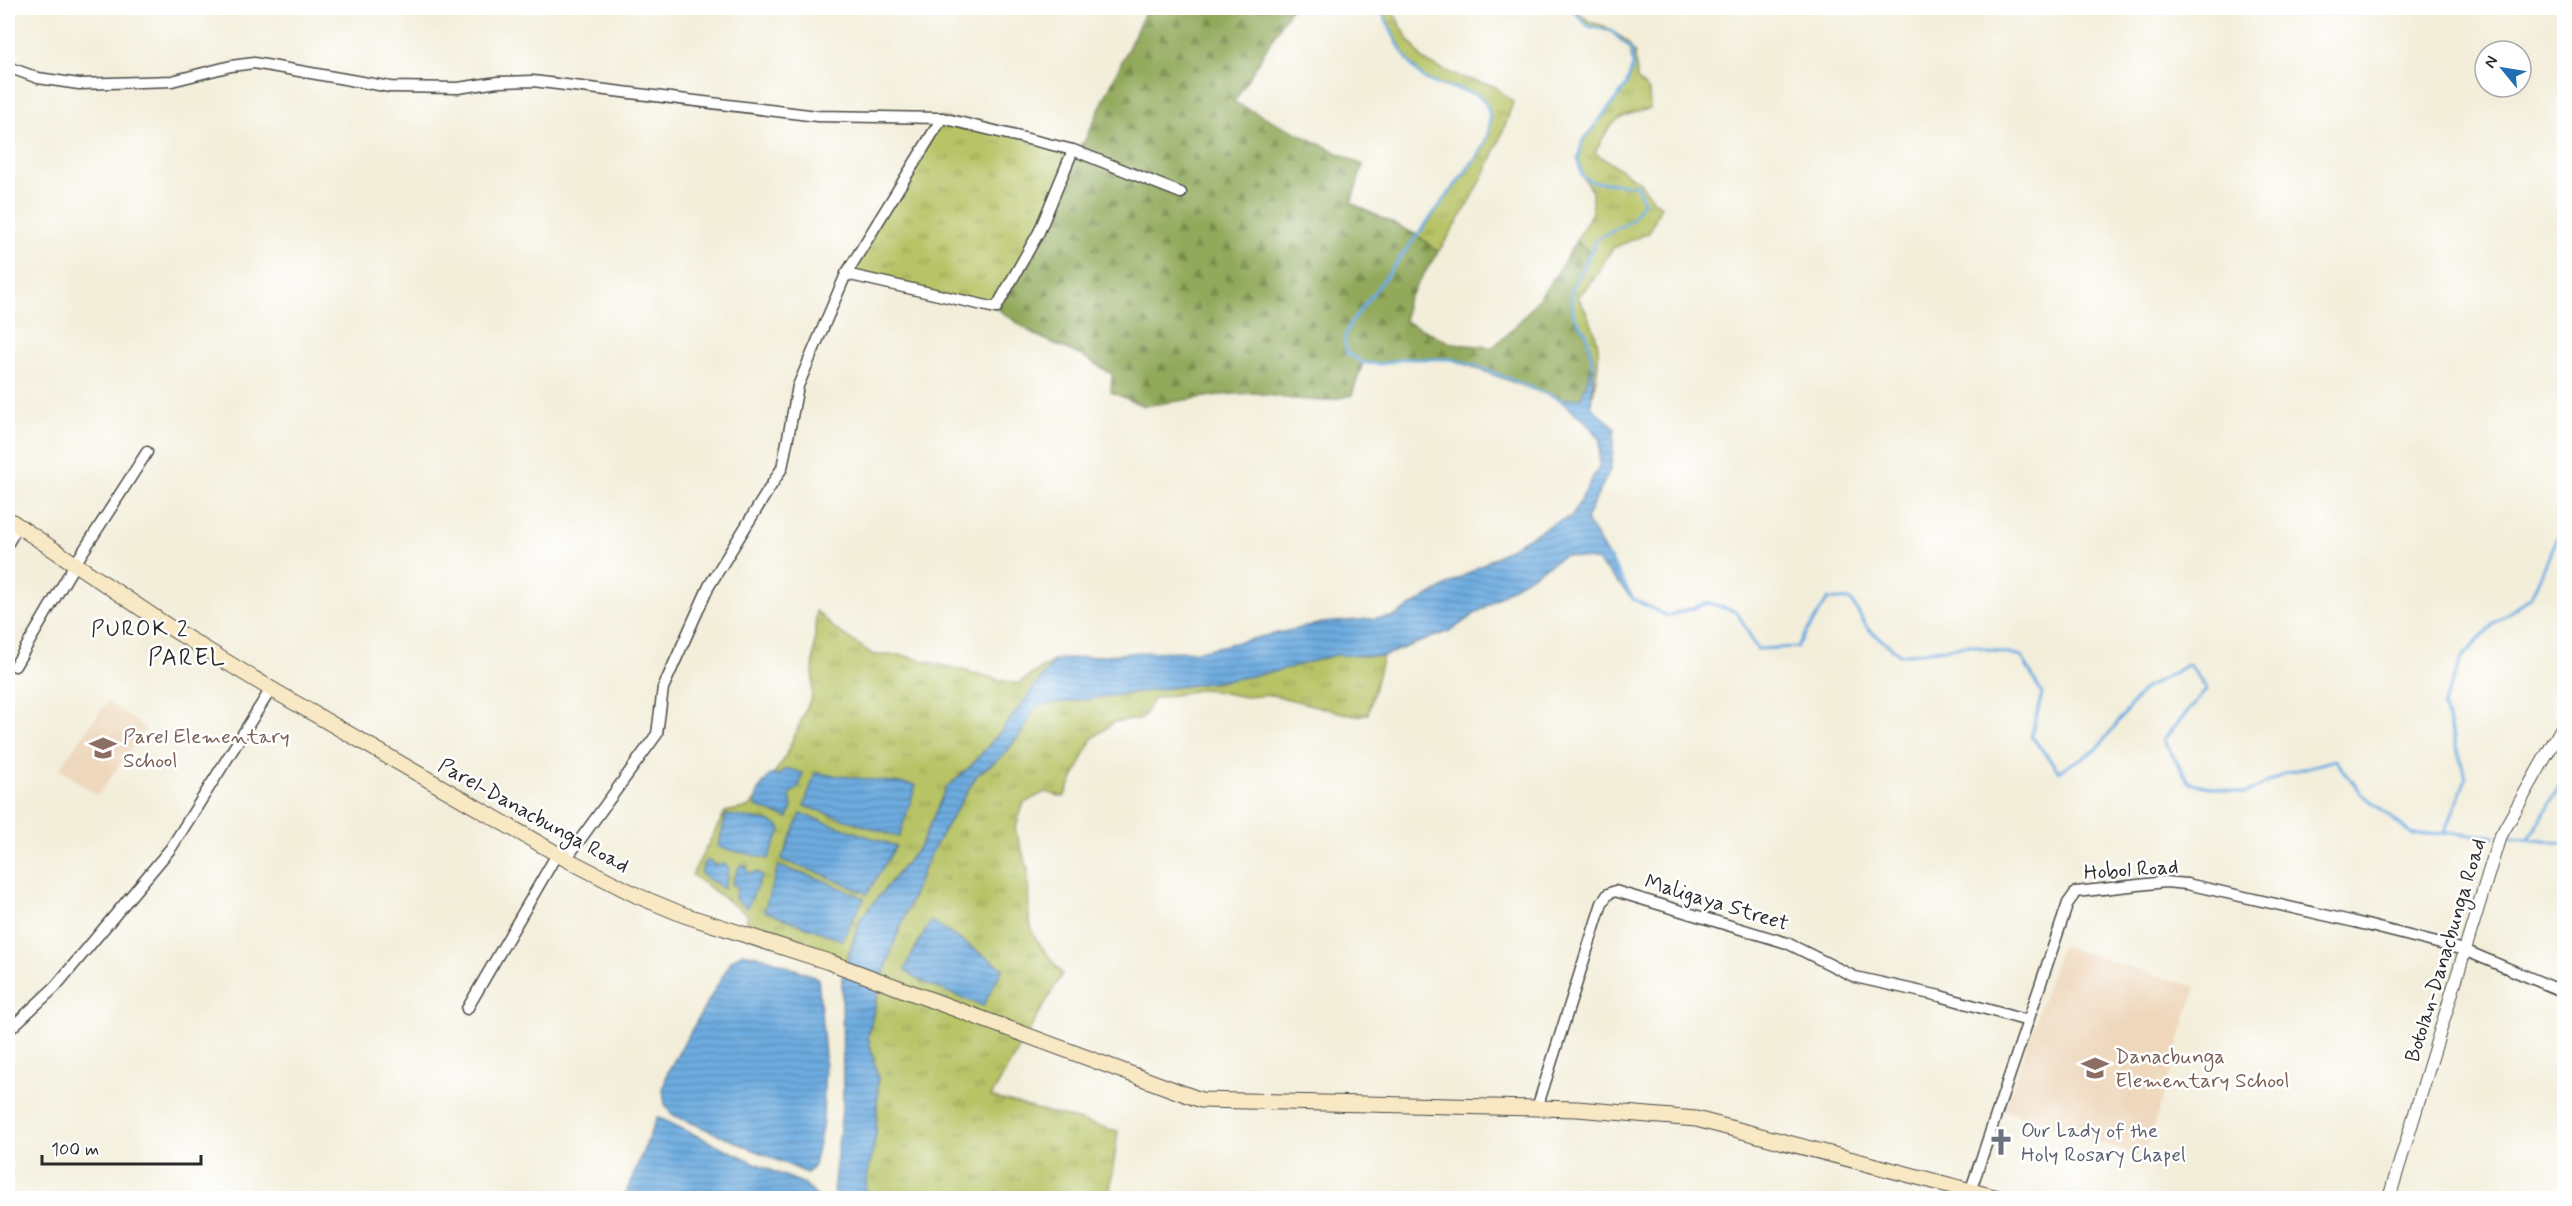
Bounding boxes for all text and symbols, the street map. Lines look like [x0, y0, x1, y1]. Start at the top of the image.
north arrow [2473, 39, 2533, 99]
text: N [2480, 52, 2503, 72]
district label: PUROK 2 [91, 616, 189, 644]
district label: PAREL [148, 643, 226, 674]
place label: Parel Elementary School [123, 723, 290, 775]
school or university icon: Parel Elementary School [88, 733, 118, 763]
street label: Parel-Danacbunga Road [433, 752, 634, 881]
street label: Botolan-Danacbunga Road [2399, 835, 2494, 1066]
street label: Hobol Road [2083, 853, 2179, 887]
street label: Maligaya Street [1641, 868, 1792, 938]
place label: Danacbunga Elementary School [2115, 1043, 2290, 1095]
school or university icon: Danacbunga Elementary School [2080, 1053, 2110, 1083]
place label: Our Lady of the Holy Rosary Chapel [2021, 1117, 2186, 1169]
church icon: Our Lady of the Holy Rosary Chapel [1986, 1127, 2016, 1157]
scale bar [42, 1128, 201, 1166]
text: 100 m [51, 1138, 99, 1162]

